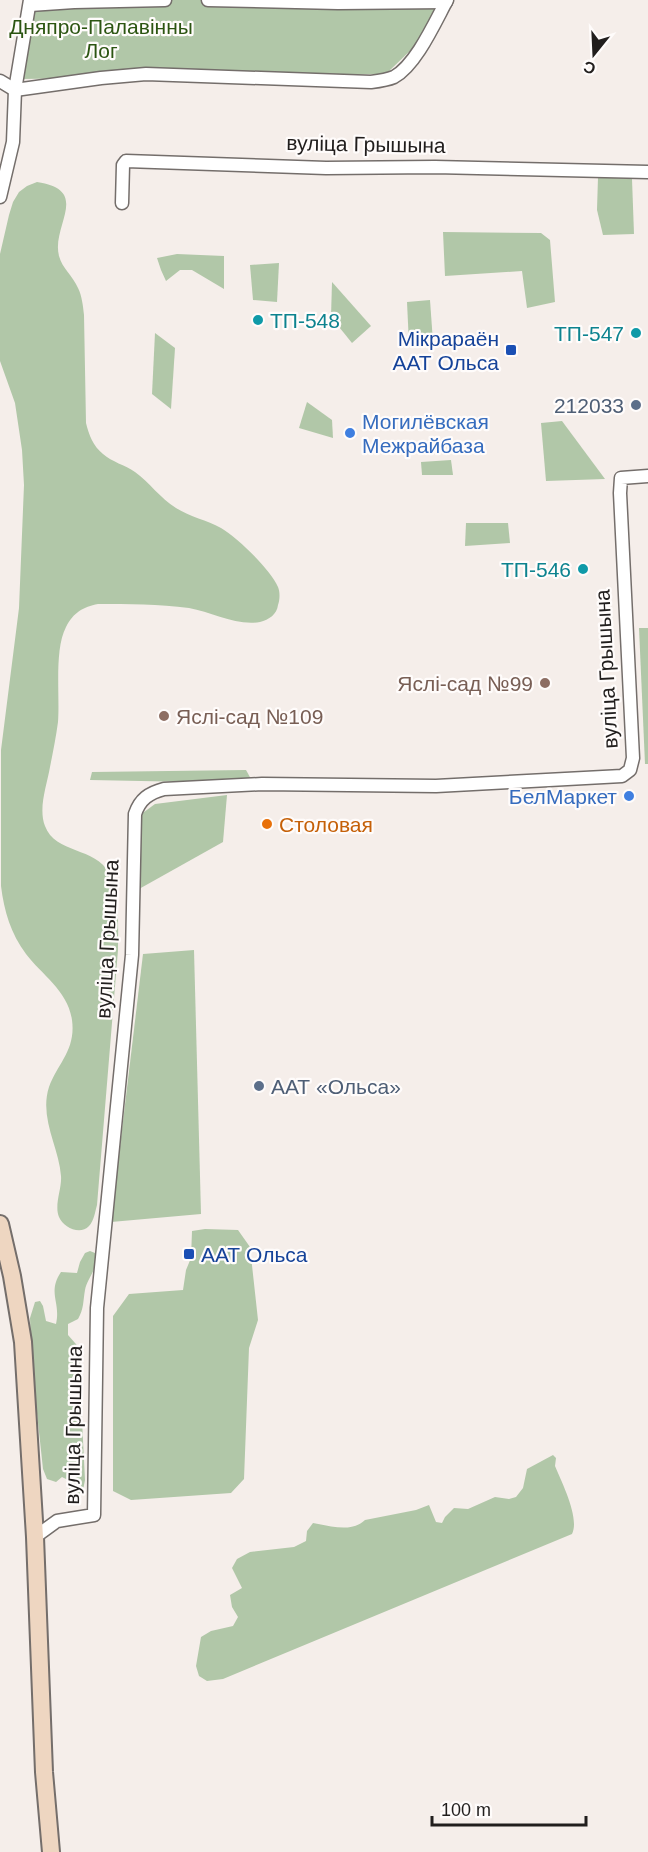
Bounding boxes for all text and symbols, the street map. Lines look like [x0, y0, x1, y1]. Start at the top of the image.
park label: Дняпро-Палавінны Лог [9, 15, 193, 62]
north arrow [564, 24, 624, 84]
text: С [581, 58, 598, 78]
street label: вуліца Грышына [286, 131, 446, 157]
place label: ТП-548 [270, 309, 340, 332]
marker: ТП-548 [251, 313, 265, 327]
place label: ТП-547 [554, 322, 624, 345]
marker: ТП-547 [629, 326, 643, 340]
place label: Мікрараён ААТ Ольса [392, 327, 499, 374]
marker: Мікрараён ААТ Ольса [504, 343, 518, 357]
place label: 212033 [554, 394, 624, 417]
marker: 212033 [629, 398, 643, 412]
place label: Могилёвская Межрайбаза [362, 410, 489, 457]
marker: Могилёвская Межрайбаза [343, 426, 357, 440]
place label: ТП-546 [501, 558, 571, 581]
marker: ТП-546 [576, 562, 590, 576]
street label: вуліца Грышына [590, 589, 622, 749]
place label: Яслі-сад №99 [397, 672, 533, 695]
marker: Яслі-сад №99 [538, 676, 552, 690]
place label: Яслі-сад №109 [176, 705, 323, 728]
marker: Яслі-сад №109 [157, 709, 171, 723]
place label: БелМаркет [509, 785, 617, 808]
marker: БелМаркет [622, 789, 636, 803]
place label: Столовая [279, 813, 373, 836]
marker: Столовая [260, 817, 274, 831]
street label: вуліца Грышына [91, 859, 123, 1019]
place label: ААТ «Ольса» [271, 1075, 401, 1098]
marker: ААТ «Ольса» [252, 1079, 266, 1093]
place label: ААТ Ольса [201, 1243, 308, 1266]
marker: ААТ Ольса [182, 1247, 196, 1261]
street label: вуліца Грышына [60, 1345, 86, 1505]
scale bar [432, 1789, 586, 1827]
text: 100 m [441, 1800, 491, 1820]

